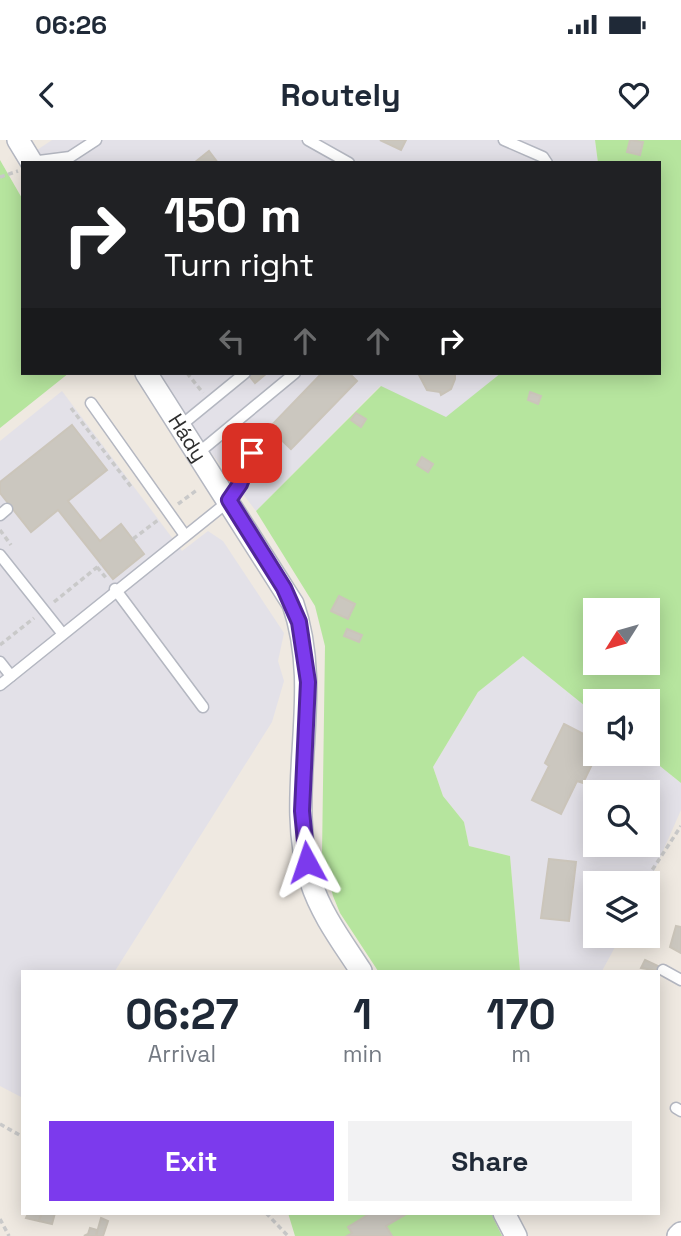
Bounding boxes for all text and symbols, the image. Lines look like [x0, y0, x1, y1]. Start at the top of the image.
text: 06:26 [35, 8, 107, 42]
text: Routely [280, 75, 401, 115]
icon: back [28, 76, 66, 114]
icon: heart [615, 76, 653, 114]
text: 150 m [164, 184, 302, 246]
icon: right [49, 189, 140, 280]
text: Turn right [164, 245, 314, 285]
icon: left [213, 322, 251, 360]
icon: ahead [286, 322, 324, 360]
icon: ahead [359, 322, 397, 360]
icon: right [432, 322, 470, 360]
street label: Hády [162, 409, 213, 467]
pin [222, 423, 282, 483]
icon: arrive [233, 434, 271, 472]
north arrow [583, 598, 660, 676]
map controls [583, 598, 660, 948]
button: sound [583, 689, 660, 766]
button: search [583, 780, 660, 857]
position arrow [270, 825, 344, 899]
button: layers [583, 871, 660, 948]
text: 06:27 [125, 988, 239, 1041]
text: 1 [353, 988, 372, 1041]
text: 170 [487, 988, 556, 1041]
text: Arrival [148, 1039, 216, 1069]
text: min [343, 1039, 382, 1069]
text: m [511, 1039, 531, 1069]
button: Exit [49, 1121, 334, 1201]
button: Share [348, 1121, 632, 1201]

